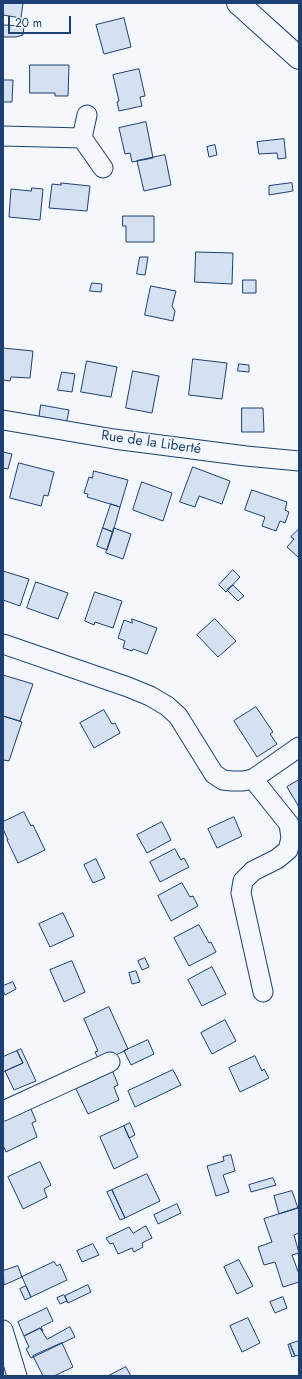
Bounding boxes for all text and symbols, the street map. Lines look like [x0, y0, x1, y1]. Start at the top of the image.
scale bar [10, 8, 73, 34]
text: 20 m [15, 14, 42, 32]
street label: Rue de la Liberté [100, 428, 202, 458]

